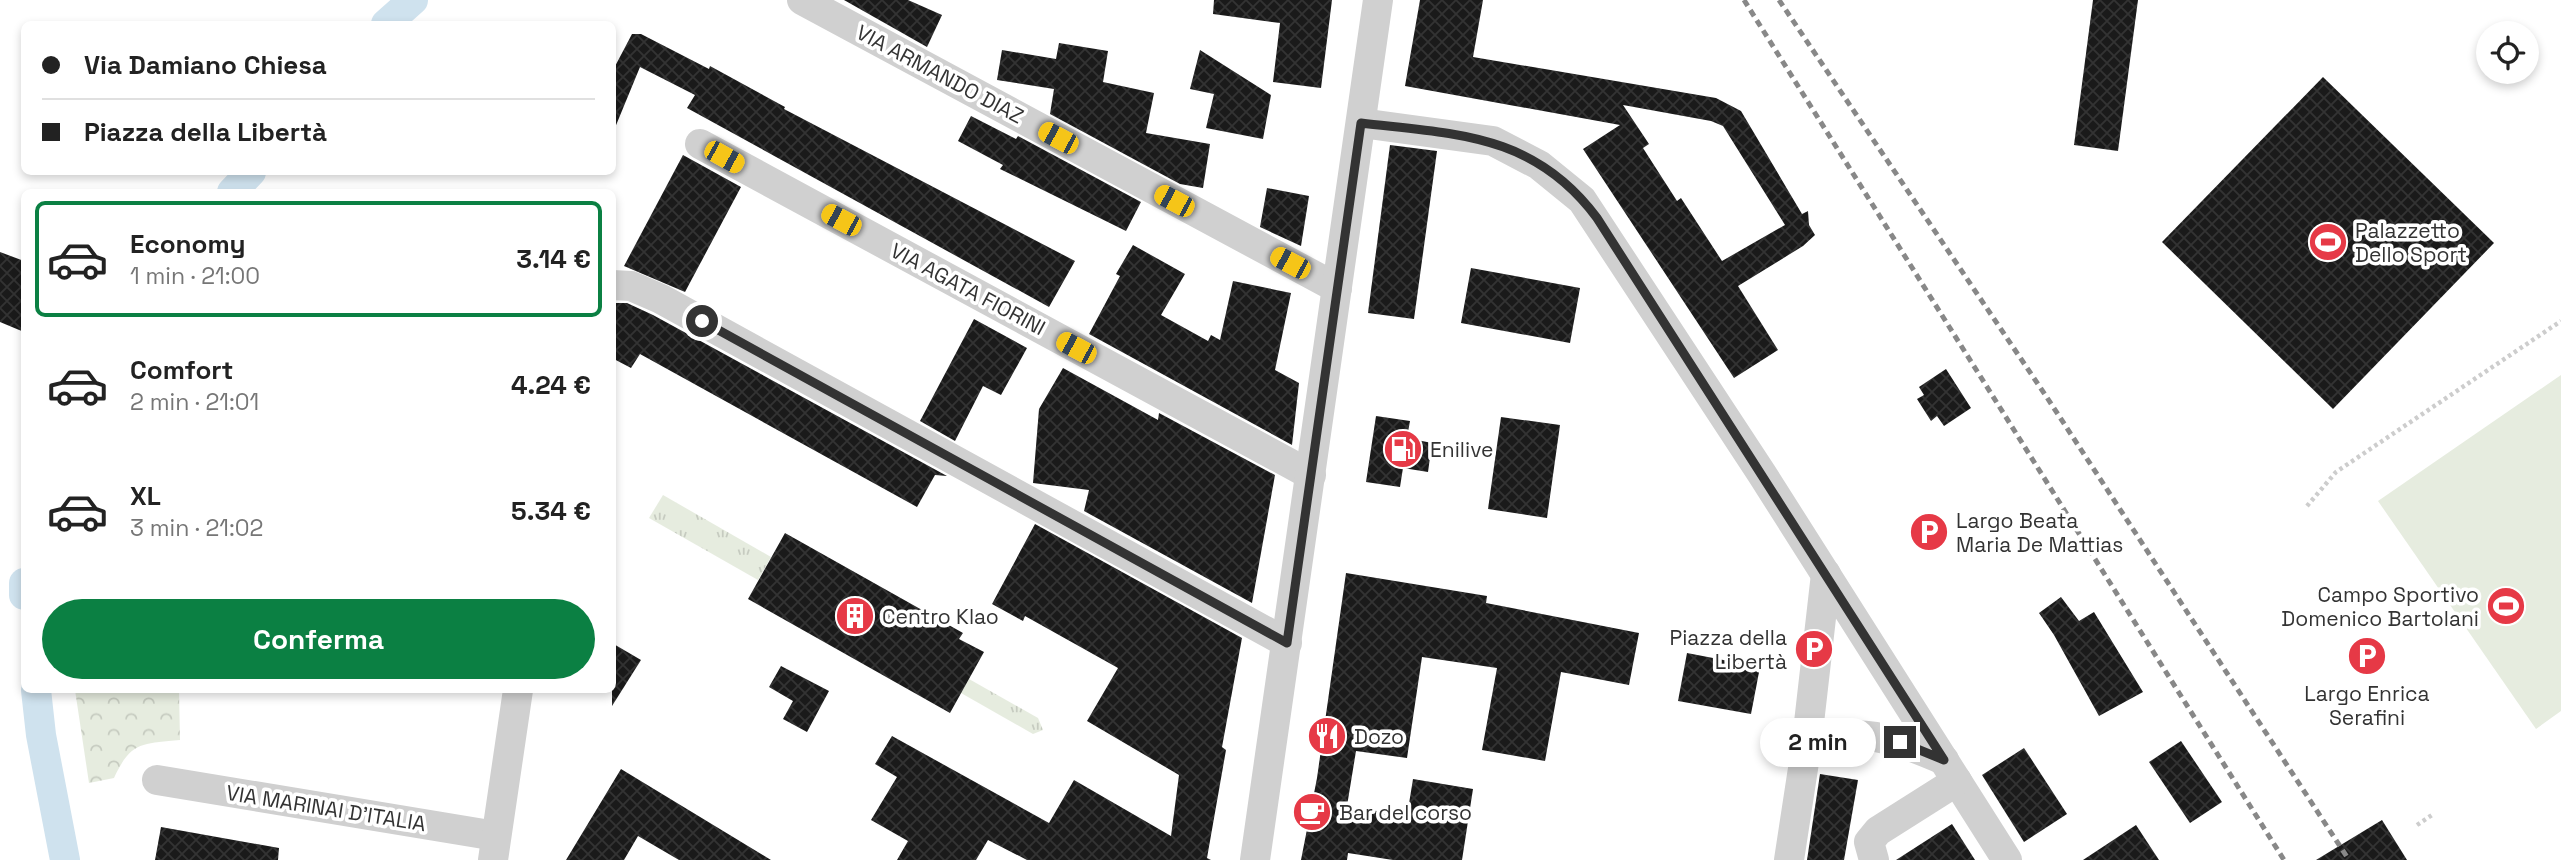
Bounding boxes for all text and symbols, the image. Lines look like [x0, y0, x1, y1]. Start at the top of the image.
street label: VIA ARMANDO DIAZ [852, 18, 1028, 130]
map controls [2476, 21, 2539, 84]
button: locate [2476, 21, 2539, 84]
text: Via Damiano Chiesa [84, 48, 327, 82]
text: Piazza della Libertà [84, 115, 327, 149]
car [1035, 119, 1082, 157]
car [701, 138, 748, 176]
car [1151, 182, 1198, 220]
car [818, 201, 865, 239]
place label: Palazzetto Dello Sport [2355, 217, 2467, 268]
sports icon: Palazzetto Dello Sport [2307, 221, 2349, 263]
text: Economy [130, 227, 246, 261]
icon: car [46, 228, 109, 291]
street label: VIA AGATA FIORINI [886, 237, 1050, 341]
text: 3.14 € [516, 242, 591, 276]
car [1267, 244, 1314, 282]
text: 1 min · 21:00 [130, 261, 260, 291]
route start [686, 305, 718, 337]
car [1053, 329, 1100, 367]
text: Comfort [130, 353, 233, 387]
icon: car [46, 354, 109, 417]
text: 4.24 € [511, 368, 591, 402]
text: 2 min · 21:01 [130, 387, 259, 417]
fuel station icon: Enilive [1382, 428, 1424, 470]
place label: Enilive [1430, 436, 1493, 463]
text: XL [130, 479, 161, 513]
icon: car [46, 480, 109, 543]
text: 5.34 € [511, 494, 591, 528]
place label: Largo Beata Maria De Mattias [1956, 507, 2123, 558]
parking icon: Largo Beata Maria De Mattias [1908, 511, 1950, 553]
text: 3 min · 21:02 [130, 513, 263, 543]
place label: Campo Sportivo Domenico Bartolani [2281, 581, 2479, 632]
sports icon: Campo Sportivo Domenico Bartolani [2485, 585, 2527, 627]
building icon: Centro Klao [834, 595, 876, 637]
button: Conferma [42, 599, 595, 679]
place label: Centro Klao [882, 603, 999, 630]
place label: Piazza della Libertà [1670, 624, 1787, 675]
parking icon: Piazza della Libertà [1793, 628, 1835, 670]
parking icon: Largo Enrica Serafini [2346, 635, 2388, 677]
place label: Largo Enrica Serafini [2304, 680, 2430, 731]
restaurant icon: Dozo [1306, 715, 1348, 757]
callout: 2 min [1760, 718, 1876, 766]
place label: Dozo [1354, 723, 1404, 750]
route end [1884, 726, 1916, 758]
text: 2 min [1788, 727, 1848, 757]
street label: VIA MARINAI D'ITALIA [224, 779, 428, 837]
cafe icon: Bar del corso [1291, 791, 1333, 833]
place label: Bar del corso [1339, 799, 1472, 826]

